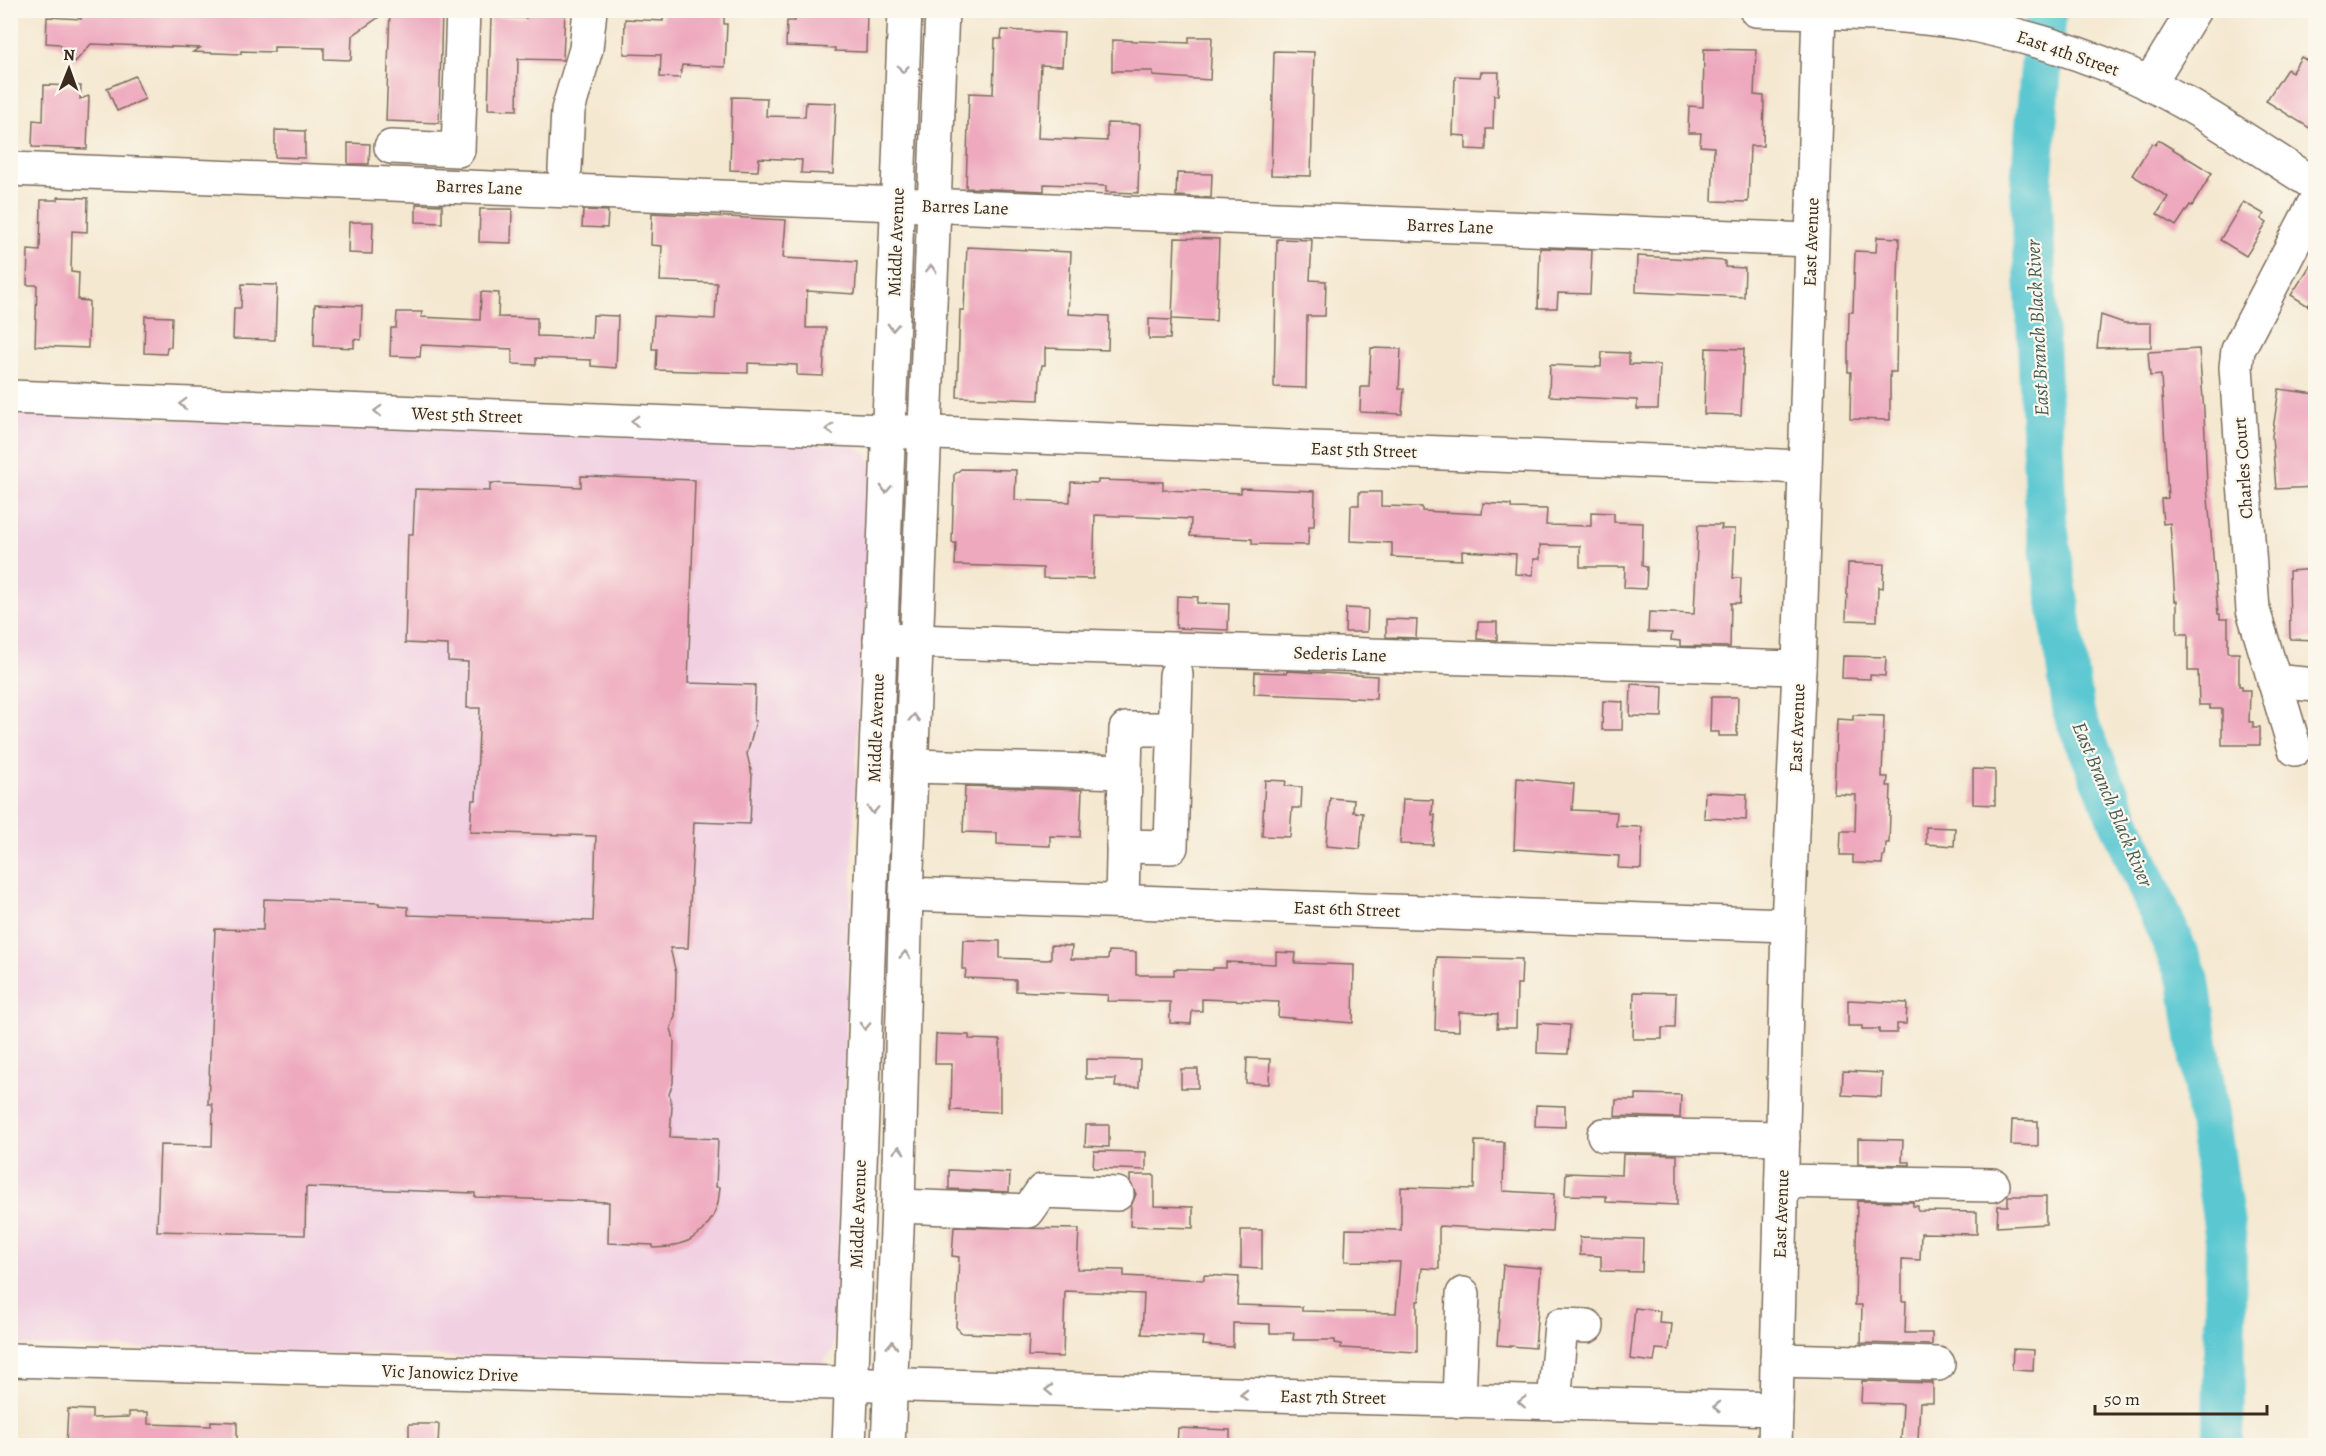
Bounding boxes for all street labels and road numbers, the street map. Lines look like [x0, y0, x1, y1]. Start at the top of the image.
street label: East 4th Street [2014, 24, 2123, 82]
street label: Barres Lane [435, 173, 523, 201]
street label: Middle Avenue [882, 187, 910, 297]
street label: Barres Lane [921, 193, 1009, 221]
street label: East Avenue [1797, 197, 1825, 287]
street label: Barres Lane [1406, 212, 1494, 240]
street label: West 5th Street [410, 401, 523, 429]
street label: Charles Court [2227, 416, 2259, 520]
street label: East 5th Street [1310, 436, 1418, 464]
street label: Sederis Lane [1293, 640, 1387, 668]
street label: Middle Avenue [862, 673, 890, 783]
street label: East Avenue [1783, 683, 1811, 773]
street label: East 6th Street [1293, 895, 1401, 923]
street label: Middle Avenue [844, 1159, 872, 1269]
street label: East Avenue [1767, 1169, 1795, 1259]
street label: Vic Janowicz Drive [380, 1359, 519, 1387]
street label: East 7th Street [1280, 1384, 1386, 1410]

